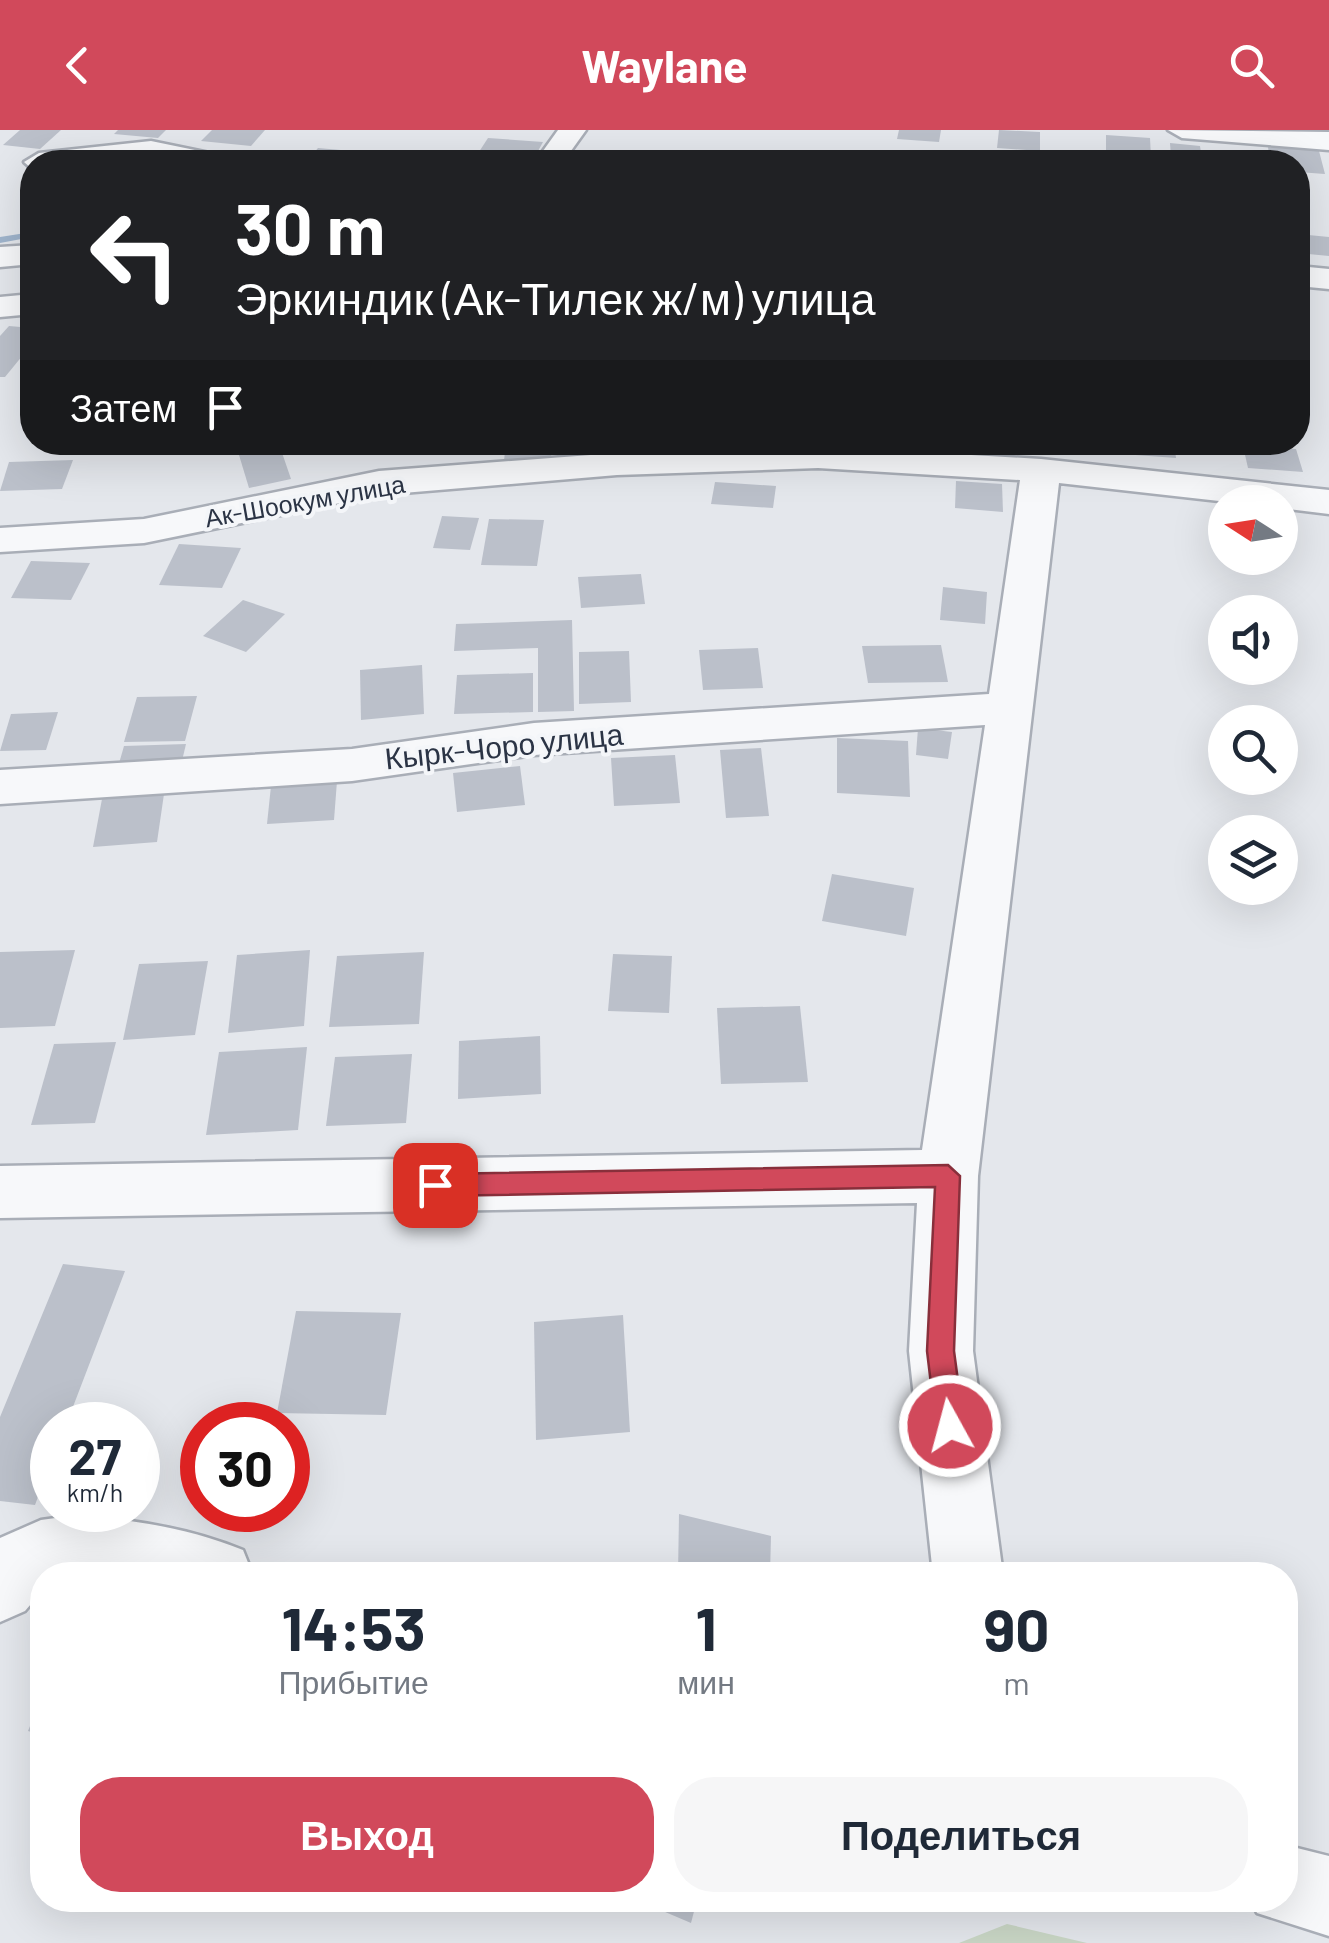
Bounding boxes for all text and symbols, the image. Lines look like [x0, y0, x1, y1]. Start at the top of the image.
icon: back [50, 38, 105, 93]
text: Waylane [581, 38, 748, 92]
icon: search [1224, 38, 1279, 93]
text: 30 m [235, 185, 385, 269]
icon: left [70, 190, 200, 320]
text: Эркиндик (Ак-Тилек ж/м) улица [235, 270, 875, 324]
icon: arrive [198, 380, 253, 435]
text: Затем [70, 384, 178, 430]
street label: Ак-Шоокум улица [202, 468, 407, 532]
north arrow [1208, 485, 1298, 575]
map controls [1208, 485, 1298, 905]
button: sound [1208, 595, 1298, 685]
button: search [1208, 705, 1298, 795]
street label: Кырк-Чоро улица [383, 715, 625, 775]
button: layers [1208, 815, 1298, 905]
pin [393, 1143, 478, 1228]
icon: arrive [408, 1158, 463, 1213]
position arrow [898, 1374, 1002, 1478]
speed limit sign: 30 [180, 1402, 310, 1532]
text: 27 [69, 1425, 121, 1485]
text: km/h [67, 1477, 123, 1507]
text: 14:53 [282, 1591, 426, 1663]
text: 1 [696, 1591, 717, 1663]
text: 90 [983, 1592, 1049, 1664]
text: Прибытие [279, 1662, 429, 1700]
text: мин [677, 1662, 735, 1700]
text: m [1003, 1663, 1030, 1701]
button: Выход [80, 1777, 654, 1892]
button: Поделиться [674, 1777, 1248, 1892]

